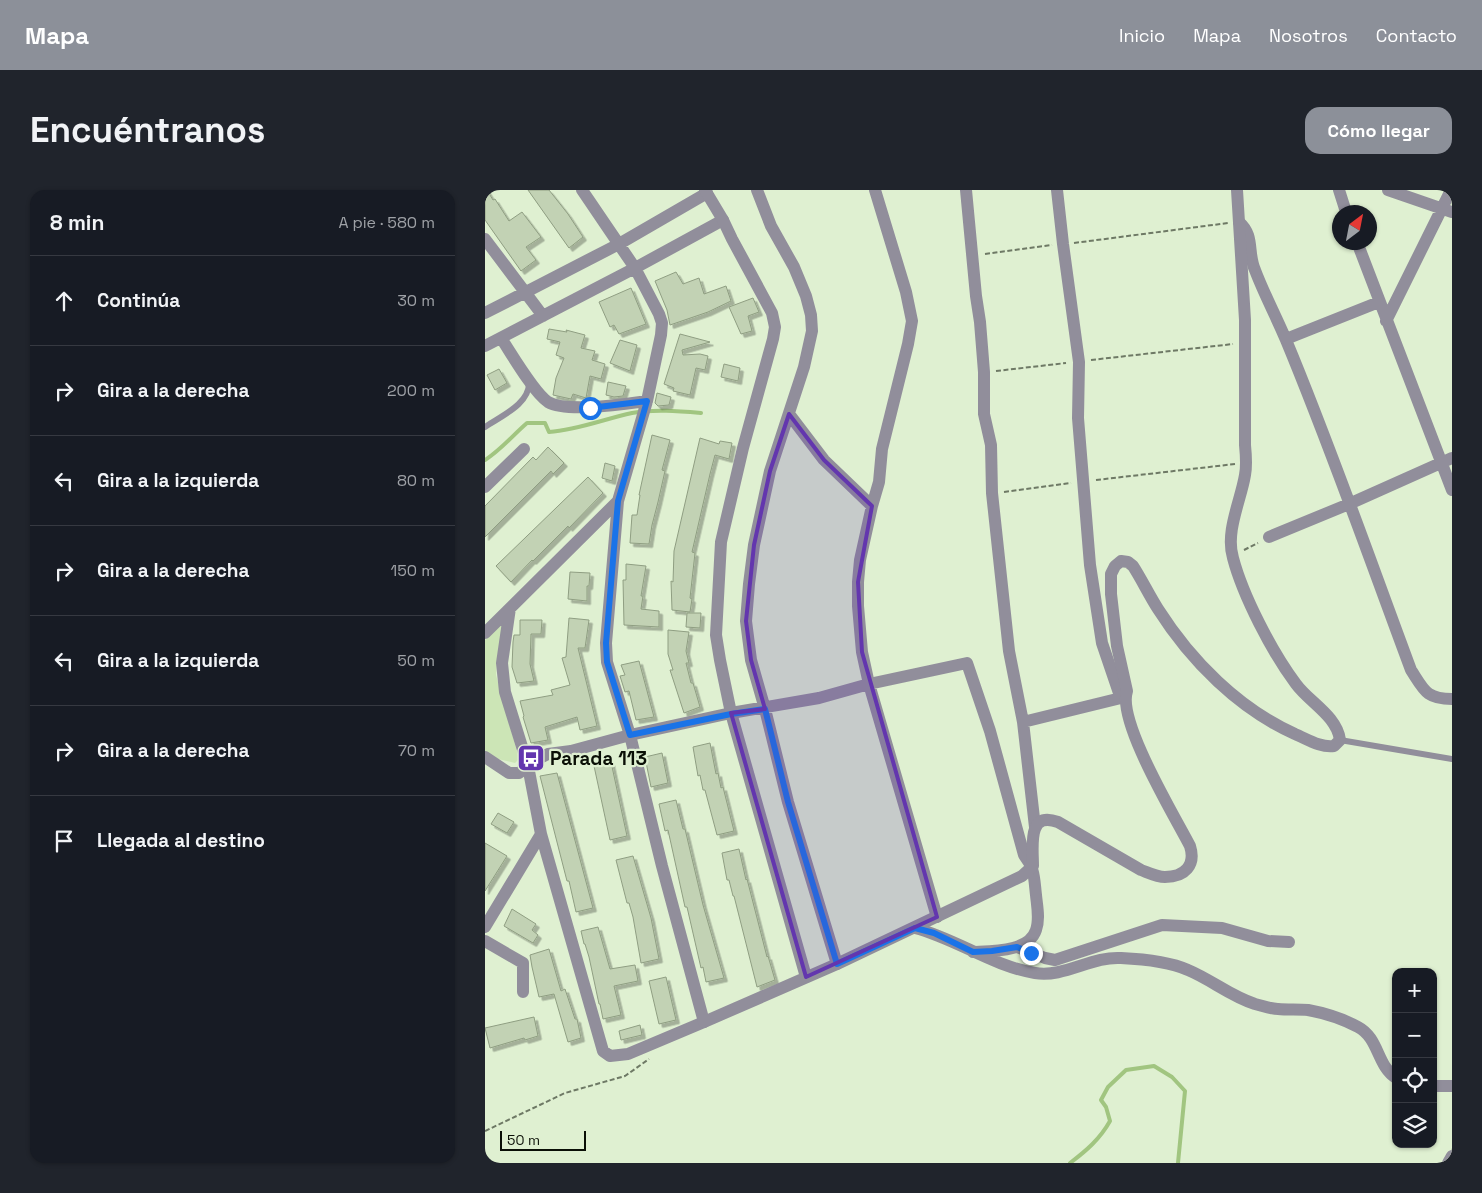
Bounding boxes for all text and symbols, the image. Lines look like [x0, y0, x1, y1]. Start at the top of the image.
text: Mapa [25, 20, 89, 51]
text: Inicio [1119, 24, 1165, 47]
text: Mapa [1193, 24, 1241, 47]
text: Nosotros [1269, 24, 1348, 47]
text: Contacto [1376, 24, 1457, 47]
button: Cómo llegar [1305, 107, 1452, 154]
text: Encuéntranos [30, 108, 265, 152]
north arrow [1332, 205, 1377, 250]
text: 8 min [50, 209, 104, 236]
text: A pie · 580 m [338, 212, 435, 233]
icon: ahead [50, 287, 78, 315]
text: Continúa [97, 288, 180, 313]
text: 30 m [397, 290, 435, 311]
icon: right [50, 377, 78, 405]
text: Gira a la derecha [97, 378, 249, 403]
text: 200 m [387, 380, 435, 401]
route start [579, 397, 602, 420]
icon: left [50, 467, 78, 495]
text: Gira a la izquierda [97, 468, 259, 493]
text: 80 m [397, 470, 435, 491]
icon: right [50, 557, 78, 585]
text: Gira a la derecha [97, 558, 249, 583]
text: 150 m [391, 560, 435, 581]
icon: left [50, 647, 78, 675]
text: Gira a la izquierda [97, 648, 259, 673]
text: 50 m [397, 650, 435, 671]
icon: right [50, 737, 78, 765]
text: Gira a la derecha [97, 738, 249, 763]
text: 70 m [398, 740, 435, 761]
bus stop icon: Parada 113 [516, 743, 546, 773]
place label: Parada 113 [550, 746, 647, 771]
icon: arrive [50, 827, 78, 855]
text: Llegada al destino [97, 828, 265, 853]
route end [1020, 942, 1043, 965]
map controls [1392, 968, 1437, 1148]
button: + [1392, 968, 1437, 1013]
button: − [1392, 1013, 1437, 1058]
button: locate [1392, 1058, 1437, 1103]
button: layers [1392, 1103, 1437, 1148]
scale bar [500, 1128, 586, 1151]
text: 50 m [507, 1131, 540, 1149]

